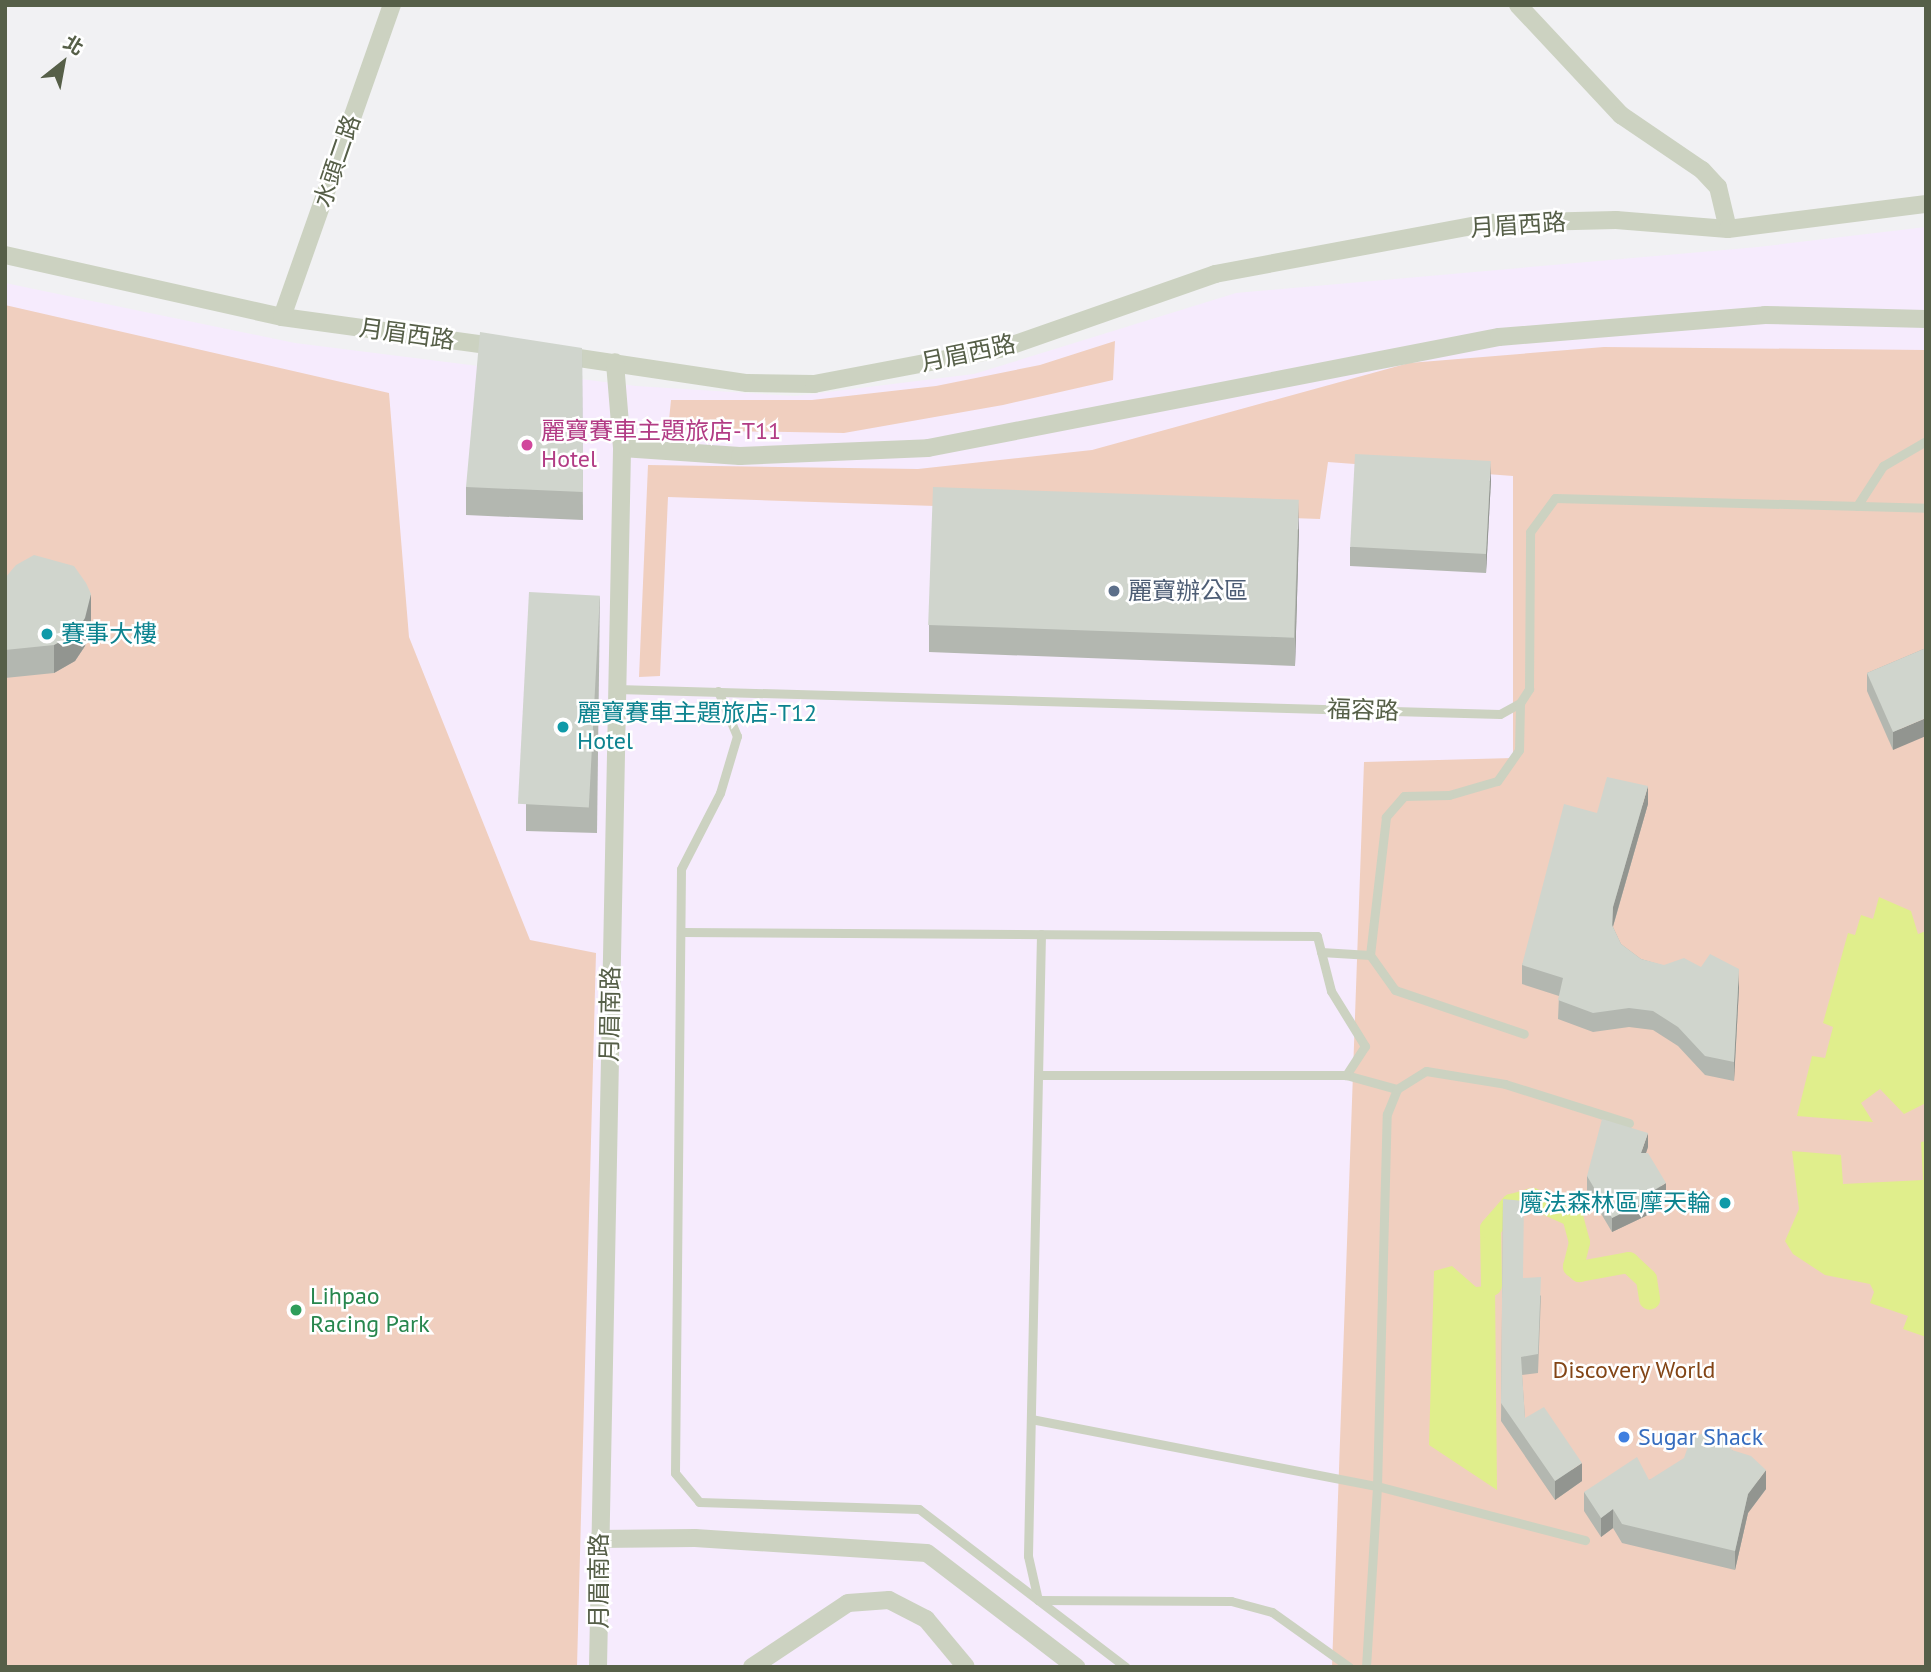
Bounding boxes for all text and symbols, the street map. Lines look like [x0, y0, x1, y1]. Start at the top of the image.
north arrow [28, 28, 98, 98]
text: 北 [59, 30, 88, 60]
street label: 水頭二路 [308, 111, 366, 211]
street label: 月眉西路 [1469, 207, 1567, 243]
street label: 月眉西路 [357, 313, 457, 355]
street label: 月眉西路 [918, 329, 1018, 377]
place label: 麗寶賽車主題旅店-T11 Hotel [541, 417, 779, 473]
marker: 麗寶賽車主題旅店-T11 Hotel [519, 437, 535, 453]
place label: 麗寶辦公區 [1128, 577, 1248, 605]
marker: 麗寶辦公區 [1106, 583, 1122, 599]
place label: 賽事大樓 [61, 620, 157, 648]
marker: 賽事大樓 [39, 626, 55, 642]
street label: 福容路 [1327, 694, 1399, 726]
place label: 麗寶賽車主題旅店-T12 Hotel [577, 699, 815, 755]
marker: 麗寶賽車主題旅店-T12 Hotel [555, 719, 571, 735]
street label: 月眉南路 [595, 966, 625, 1062]
place label: 魔法森林區摩天輪 [1519, 1189, 1711, 1217]
marker: 魔法森林區摩天輪 [1717, 1195, 1733, 1211]
place label: Lihpao Racing Park [310, 1282, 430, 1338]
marker: Lihpao Racing Park [288, 1302, 304, 1318]
park label: Discovery World [1552, 1356, 1716, 1384]
place label: Sugar Shack [1638, 1423, 1763, 1451]
marker: Sugar Shack [1616, 1429, 1632, 1445]
street label: 月眉南路 [585, 1533, 613, 1629]

